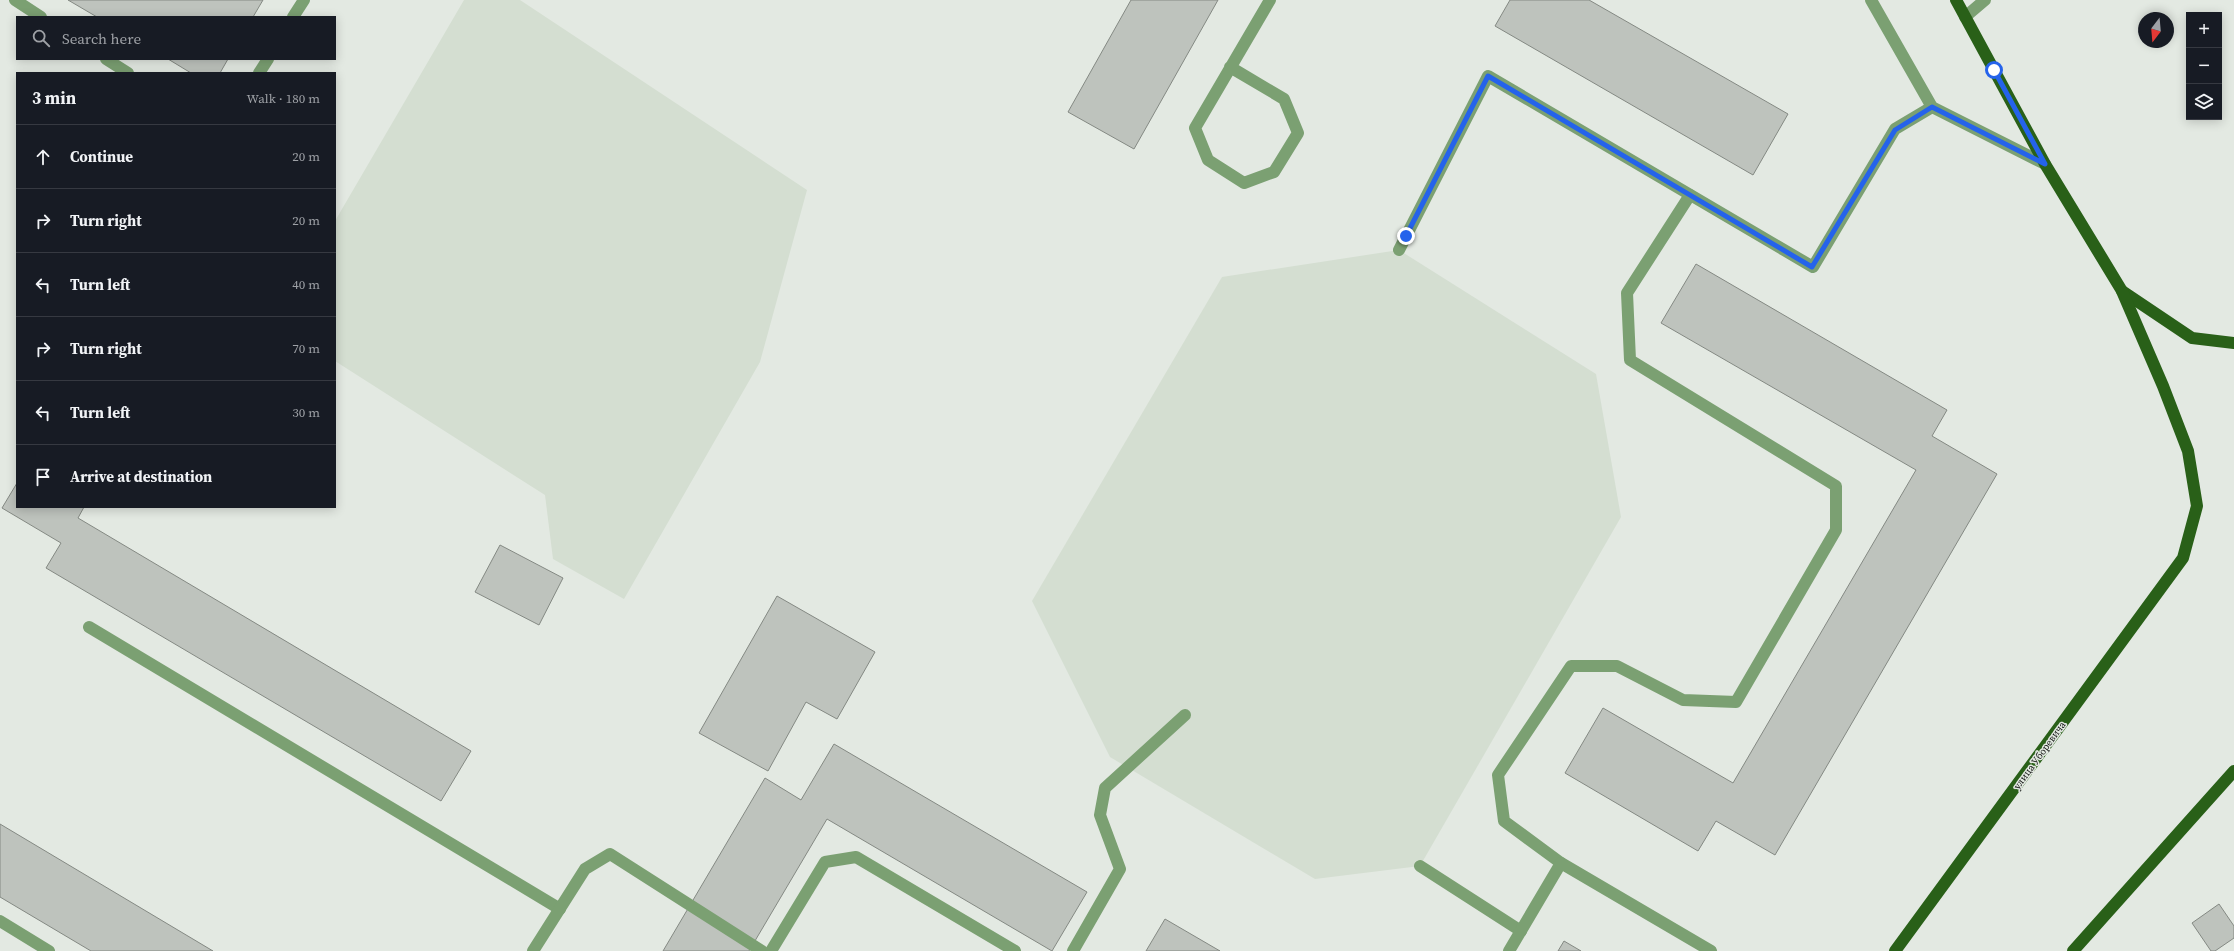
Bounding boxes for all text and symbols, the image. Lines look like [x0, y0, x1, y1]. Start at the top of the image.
north arrow [2138, 12, 2174, 48]
map controls [2186, 12, 2222, 120]
button: + [2186, 12, 2222, 48]
search box [16, 16, 336, 60]
icon: search [30, 27, 52, 49]
text: Search here [62, 28, 141, 49]
button: − [2186, 48, 2222, 84]
route start [1985, 61, 2003, 79]
button: layers [2186, 84, 2222, 120]
text: 3 min [32, 86, 76, 110]
text: Walk · 180 m [247, 90, 320, 107]
icon: ahead [32, 146, 54, 168]
text: Continue [70, 146, 133, 167]
text: 20 m [292, 148, 320, 165]
icon: right [32, 210, 54, 232]
text: Turn right [70, 210, 142, 231]
text: 20 m [292, 212, 320, 229]
route end [1397, 227, 1415, 245]
icon: left [32, 274, 54, 296]
text: Turn left [70, 274, 130, 295]
text: 40 m [292, 276, 320, 293]
icon: right [32, 338, 54, 360]
text: Turn right [70, 338, 142, 359]
text: 70 m [292, 340, 320, 357]
icon: left [32, 402, 54, 424]
text: Turn left [70, 402, 130, 423]
text: 30 m [292, 404, 320, 421]
icon: arrive [32, 466, 54, 488]
text: Arrive at destination [70, 466, 212, 487]
street label: улица Уборевича [2010, 718, 2069, 792]

